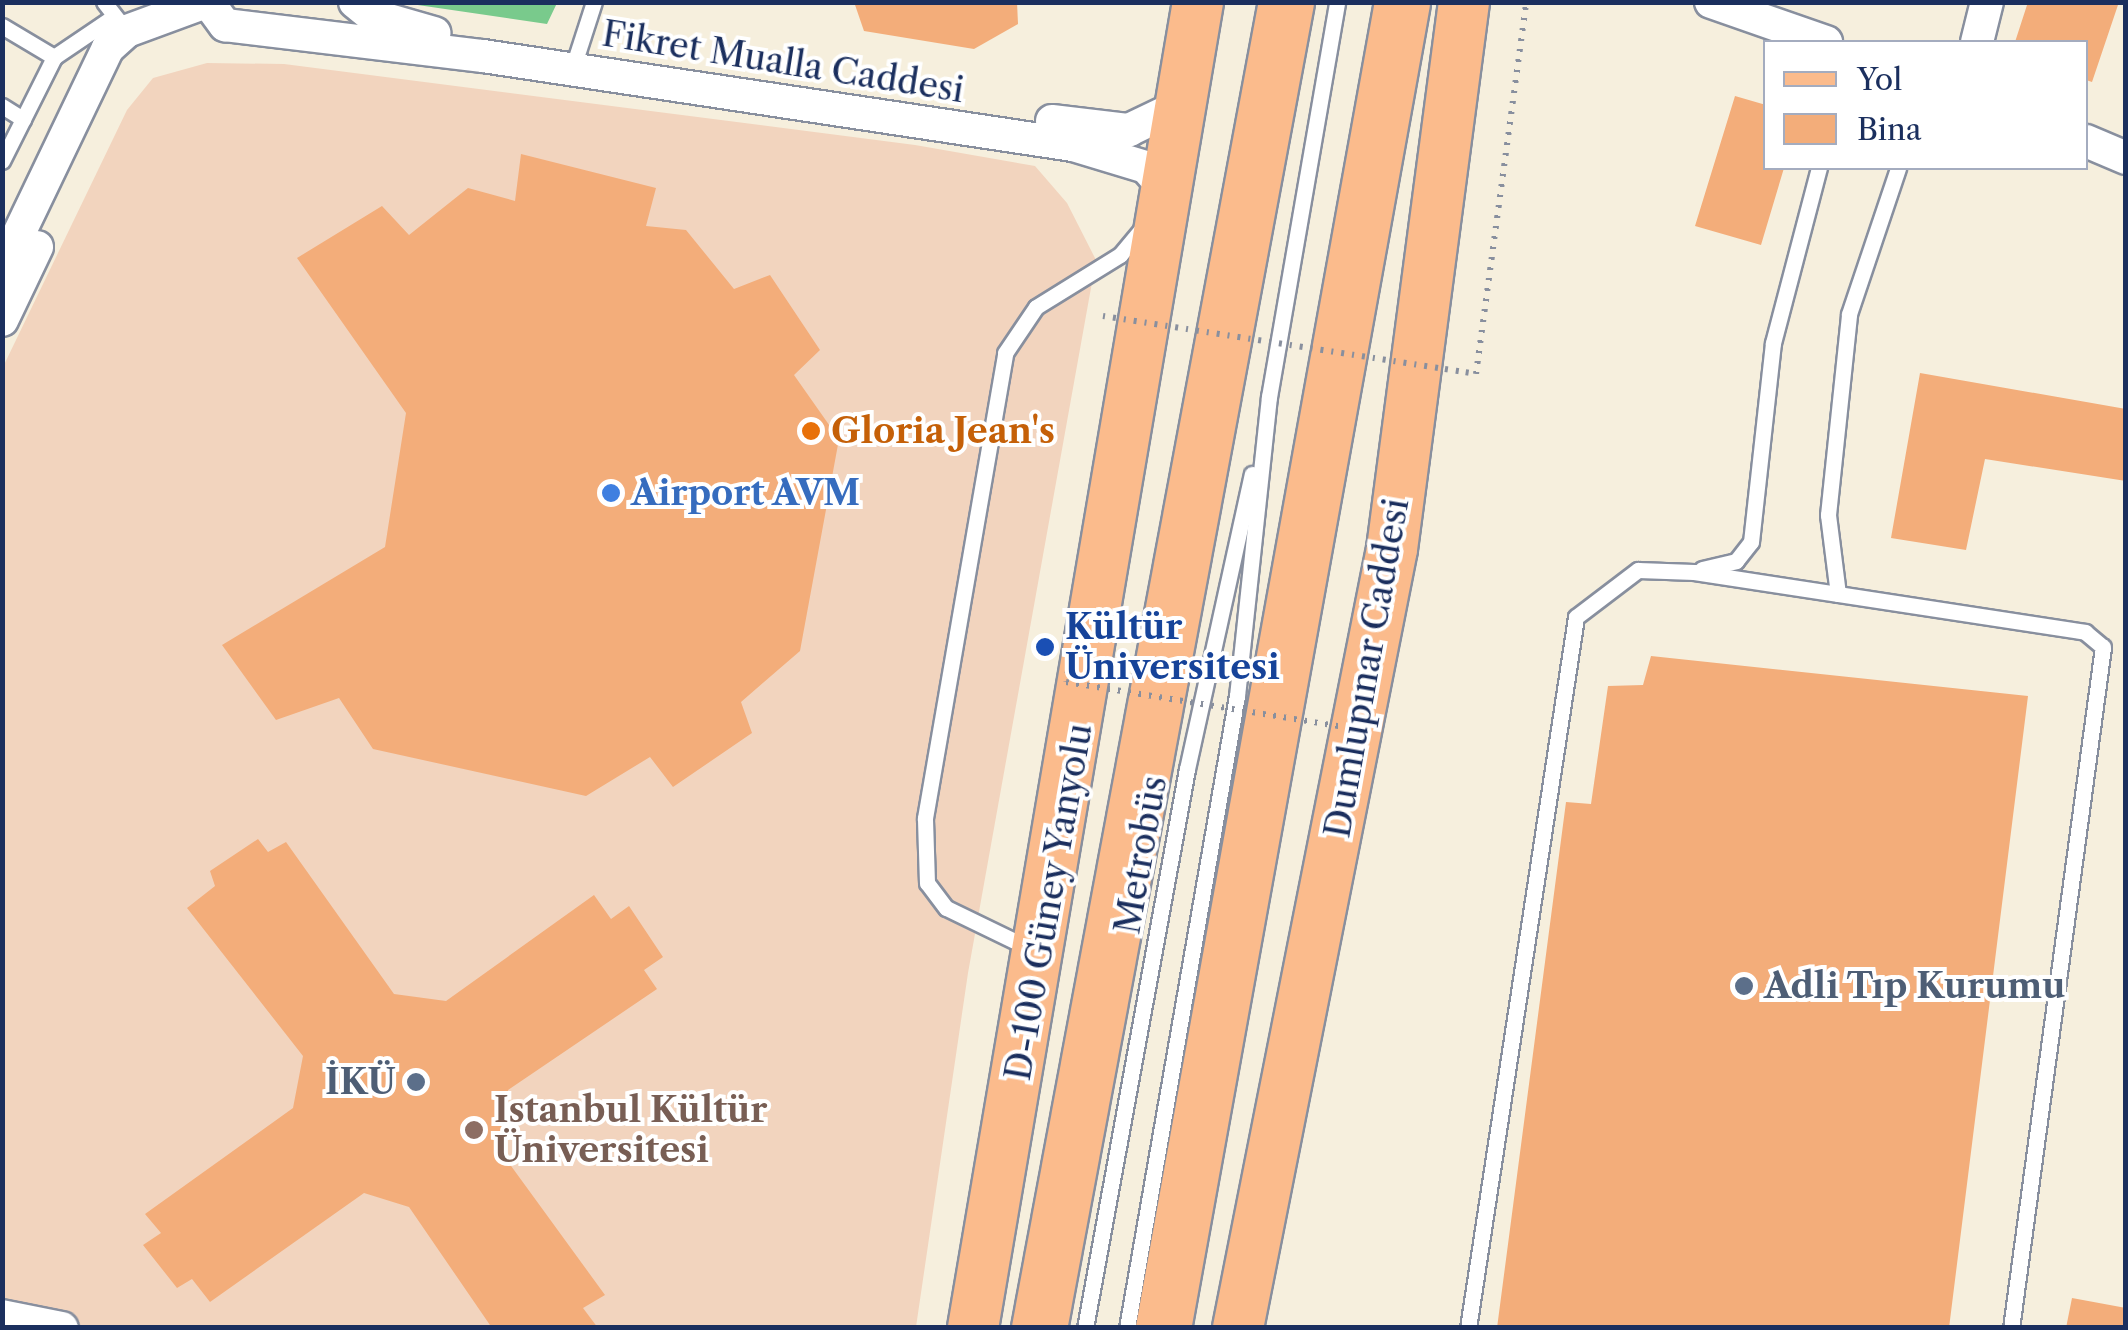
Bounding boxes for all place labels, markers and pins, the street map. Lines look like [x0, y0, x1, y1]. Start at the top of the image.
place label: Gloria Jean's [831, 410, 1055, 452]
marker: Gloria Jean's [800, 420, 822, 442]
place label: Airport AVM [631, 472, 862, 514]
marker: Airport AVM [600, 482, 622, 504]
place label: Kültür Üniversitesi [1065, 606, 1280, 688]
marker: Kültür Üniversitesi [1034, 636, 1056, 658]
place label: Adli Tıp Kurumu [1764, 965, 2066, 1007]
marker: Adli Tıp Kurumu [1733, 975, 1755, 997]
place label: İKÜ [325, 1061, 396, 1103]
marker: İKÜ [405, 1071, 427, 1093]
place label: Istanbul Kültür Üniversitesi [494, 1089, 767, 1171]
marker: Istanbul Kültür Üniversitesi [463, 1119, 485, 1141]

